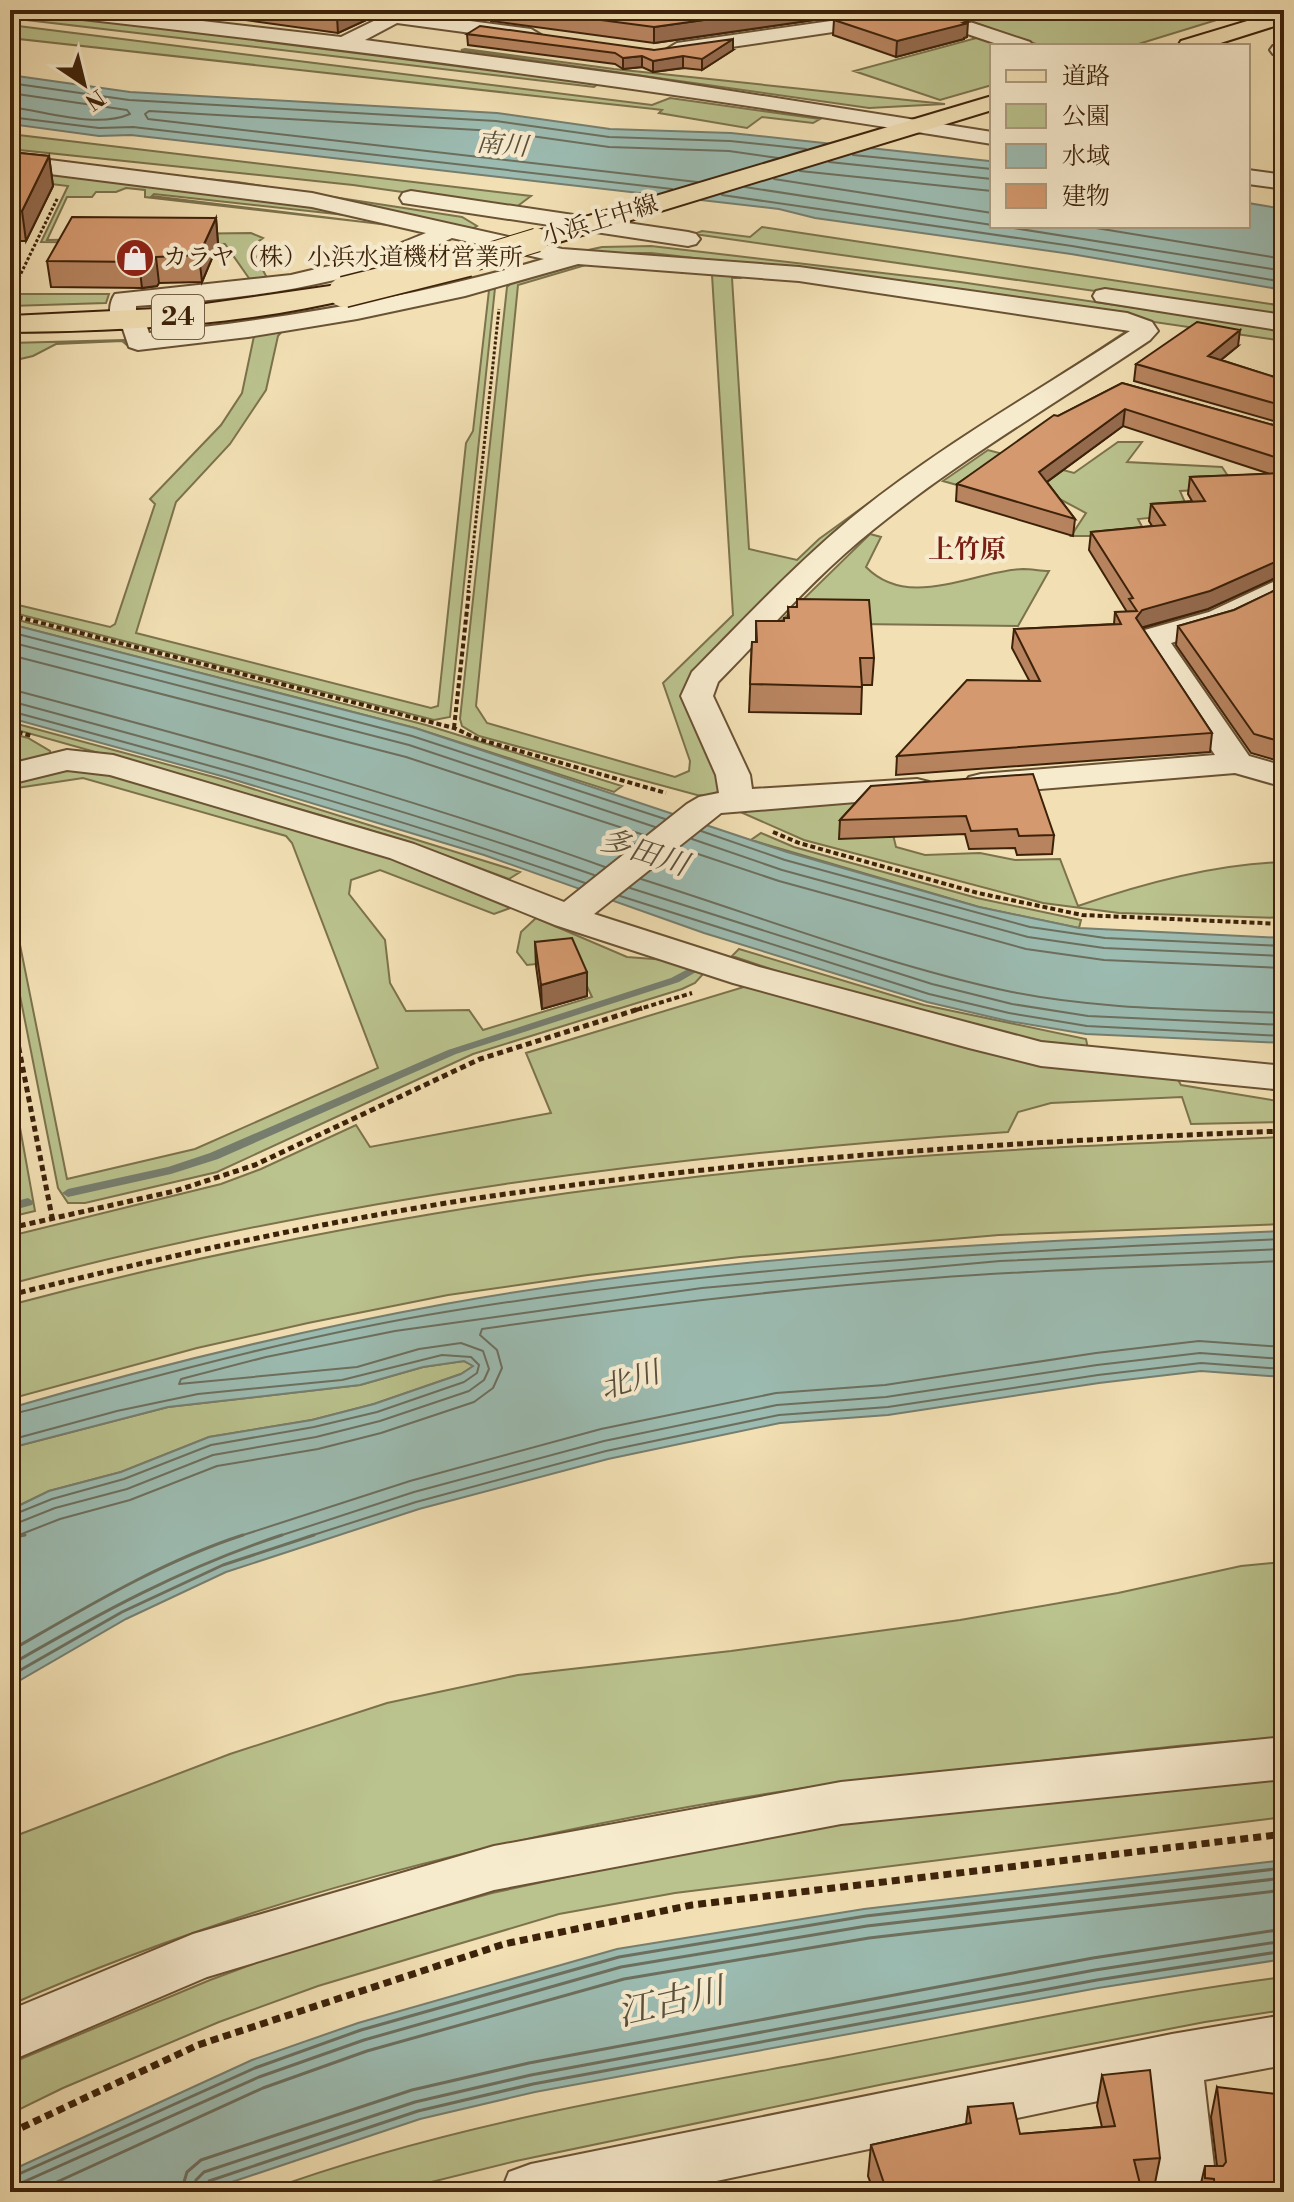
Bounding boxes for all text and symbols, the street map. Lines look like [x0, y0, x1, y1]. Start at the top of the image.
north arrow [44, 44, 124, 124]
legend [990, 44, 1250, 228]
text: 道路 [1062, 62, 1110, 92]
text: N [79, 83, 109, 116]
text: 公園 [1062, 102, 1110, 132]
water label: 南川 [475, 127, 532, 163]
text: 水域 [1062, 142, 1110, 172]
text: 建物 [1062, 182, 1110, 212]
street label: 小浜上中線 [538, 189, 662, 253]
shop icon: カラヤ（株）小浜水道機材営業所 [114, 237, 156, 279]
place label: カラヤ（株）小浜水道機材営業所 [163, 243, 523, 273]
road number: 24 [152, 295, 204, 339]
district label: 上竹原 [928, 534, 1006, 566]
water label: 多田川 [595, 821, 696, 886]
water label: 北川 [596, 1353, 667, 1408]
water label: 江古川 [613, 1968, 733, 2037]

